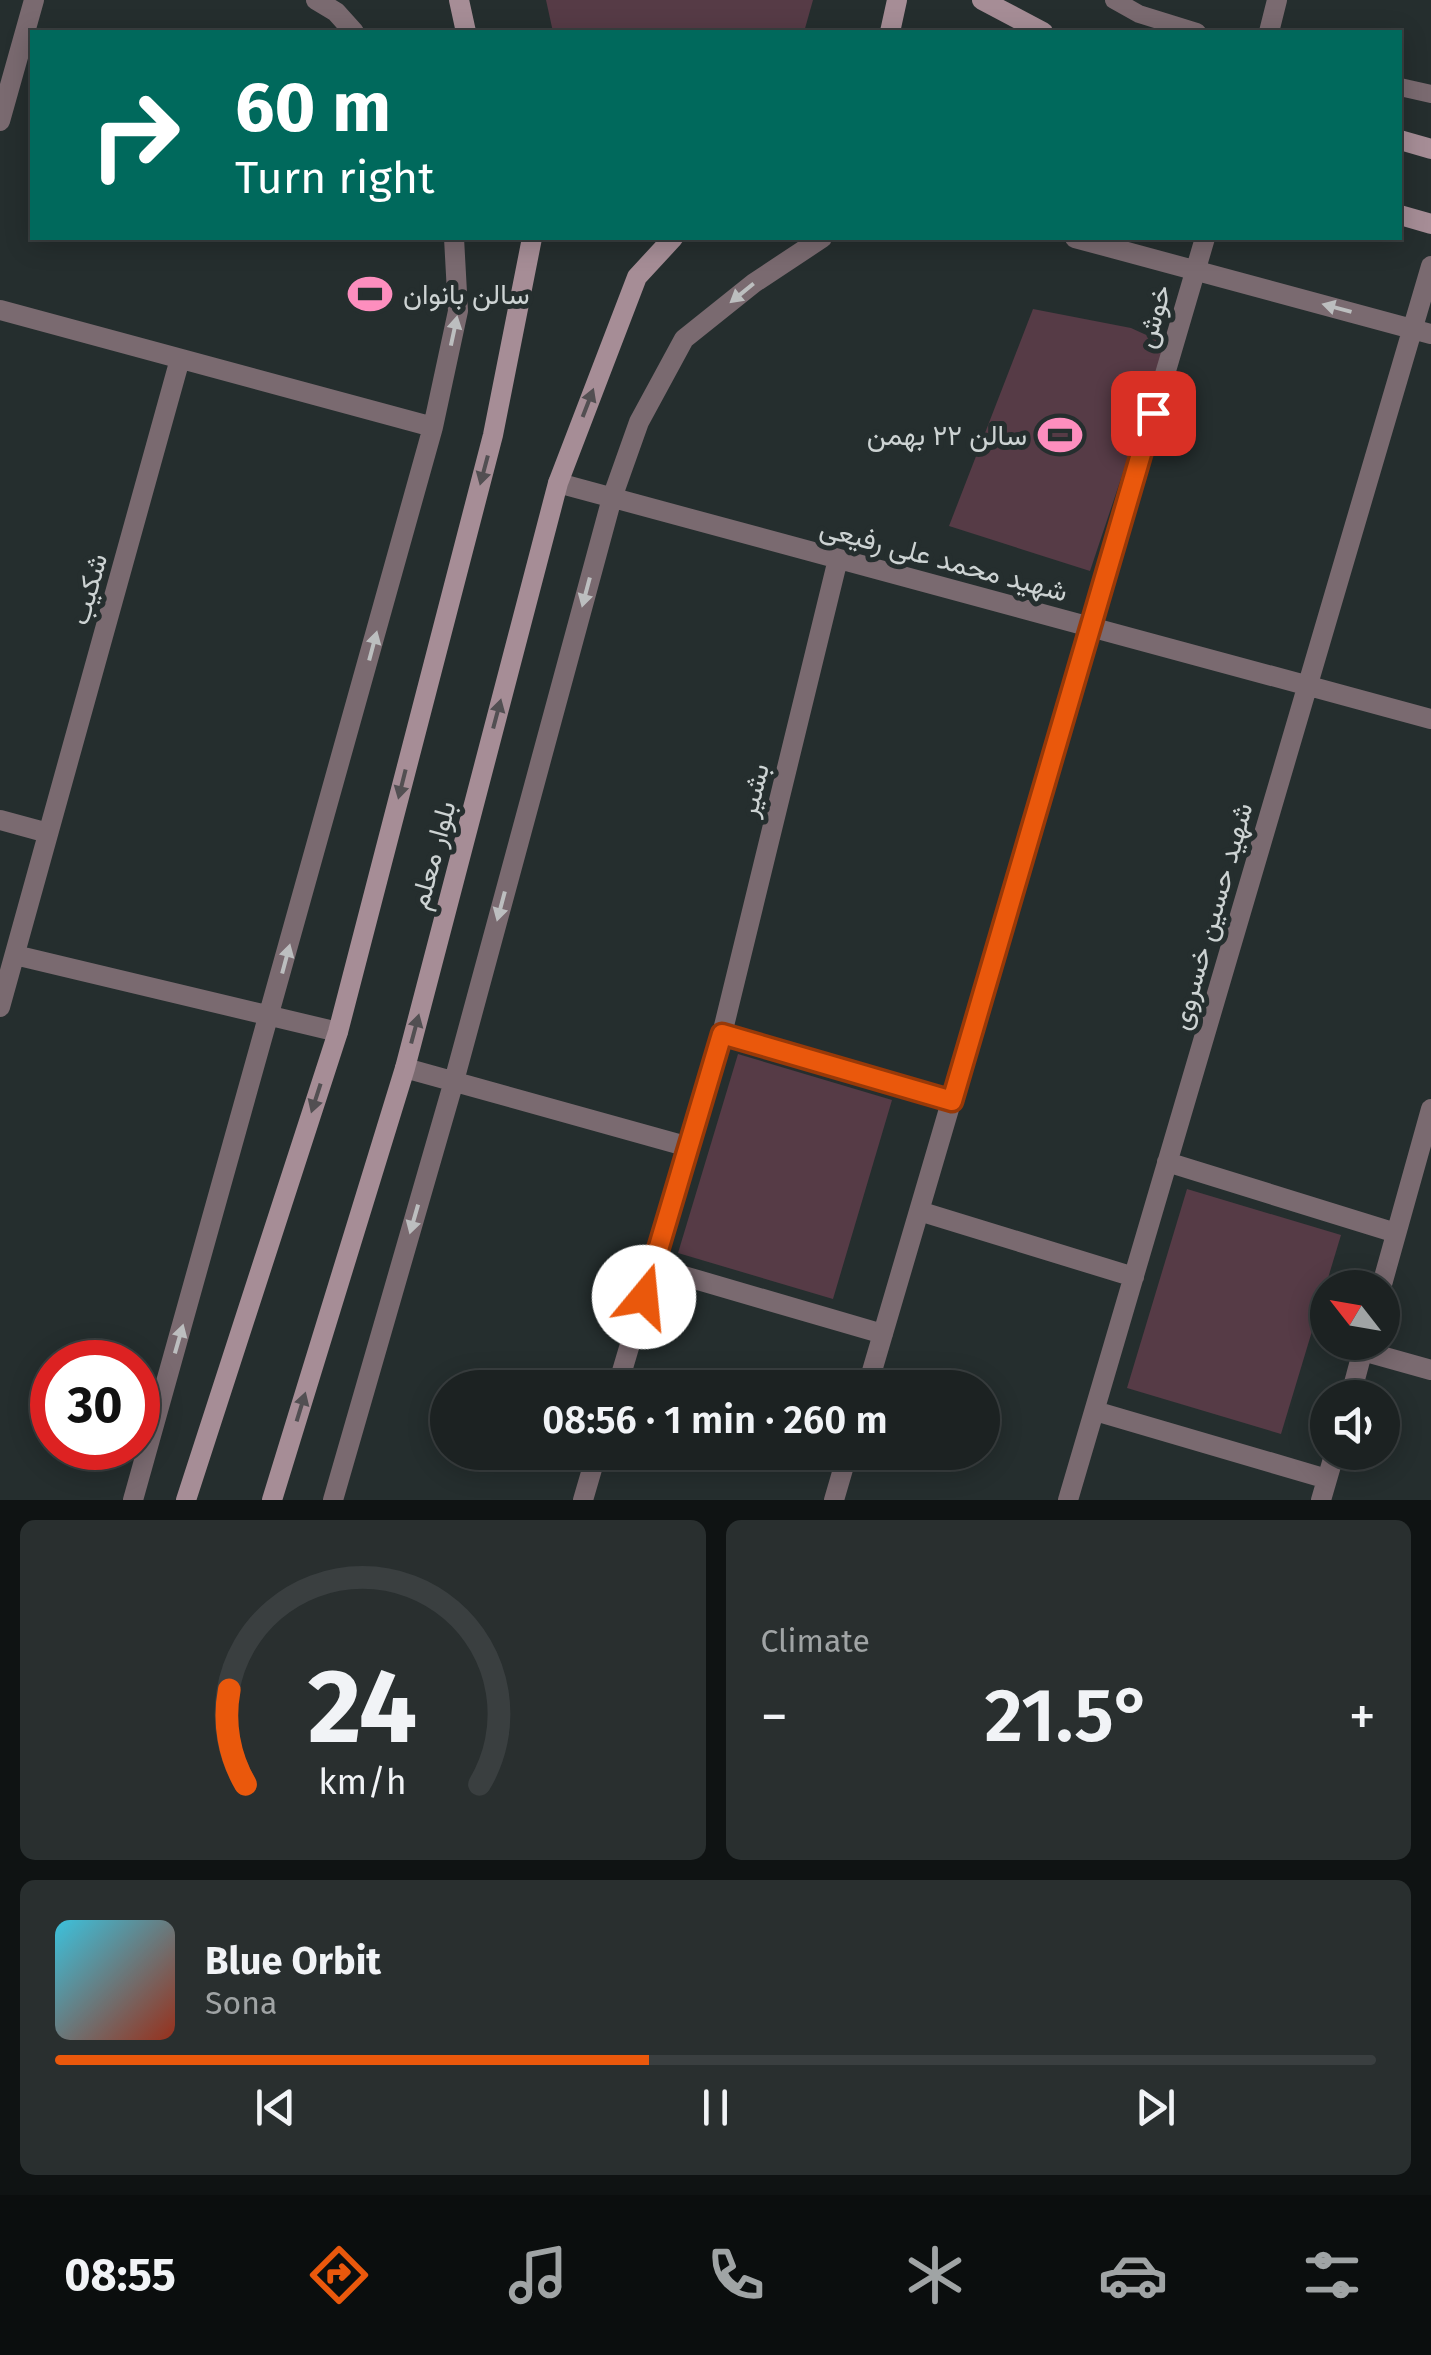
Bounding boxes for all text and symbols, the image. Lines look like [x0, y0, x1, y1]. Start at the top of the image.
text: 60 m [235, 66, 391, 150]
icon: right [70, 70, 200, 200]
text: Turn right [235, 151, 434, 205]
sports icon: سالن بانوان [346, 270, 394, 318]
place label: سالن بانوان [403, 278, 530, 312]
street label: خوش [1129, 281, 1179, 352]
one-way arrow [729, 282, 755, 303]
one-way arrow [1321, 300, 1352, 316]
one-way arrow [446, 315, 462, 346]
pin [1111, 371, 1196, 456]
icon: arrive [1126, 386, 1181, 441]
one-way arrow [581, 387, 597, 417]
sports icon: سالن ۲۲ بهمن [1036, 411, 1084, 459]
place label: سالن ۲۲ بهمن [867, 419, 1027, 453]
one-way arrow [475, 455, 491, 486]
street label: شهید محمد علی رفیعی [816, 511, 1071, 609]
street label: شکیب [63, 550, 114, 629]
one-way arrow [578, 577, 594, 608]
one-way arrow [365, 630, 381, 661]
one-way arrow [490, 698, 506, 729]
street label: بشیر [731, 760, 777, 821]
one-way arrow [394, 769, 409, 800]
street label: بلوار معلم [402, 797, 465, 913]
street label: شهید حسین خسروی [1163, 799, 1261, 1034]
one-way arrow [493, 891, 509, 922]
one-way arrow [279, 943, 295, 974]
one-way arrow [408, 1013, 424, 1044]
one-way arrow [308, 1083, 323, 1113]
one-way arrow [406, 1204, 421, 1235]
position arrow [592, 1245, 696, 1349]
north arrow [1310, 1270, 1400, 1360]
map controls [1310, 1270, 1400, 1470]
one-way arrow [171, 1323, 187, 1354]
speed limit sign: 30 [30, 1340, 160, 1470]
button: sound [1310, 1380, 1400, 1470]
one-way arrow [294, 1391, 309, 1422]
text: 08:56 · 1 min · 260 m [542, 1397, 888, 1443]
text: Climate [761, 1622, 870, 1660]
text: 24 [308, 1645, 418, 1770]
text: 21.5° [985, 1671, 1152, 1761]
text: − [761, 1684, 788, 1750]
text: + [1349, 1684, 1376, 1750]
text: km/h [319, 1761, 407, 1803]
text: Blue Orbit [205, 1938, 381, 1984]
text: Sona [205, 1984, 277, 2022]
icon: previous [248, 2080, 303, 2135]
icon: pause [688, 2080, 743, 2135]
icon: next [1128, 2080, 1183, 2135]
icon: directions [304, 2240, 374, 2310]
icon: music [503, 2240, 573, 2310]
icon: phone [701, 2240, 771, 2310]
icon: climate [900, 2240, 970, 2310]
icon: car [1098, 2240, 1168, 2310]
icon: filters [1297, 2240, 1367, 2310]
text: 08:55 [64, 2248, 176, 2302]

